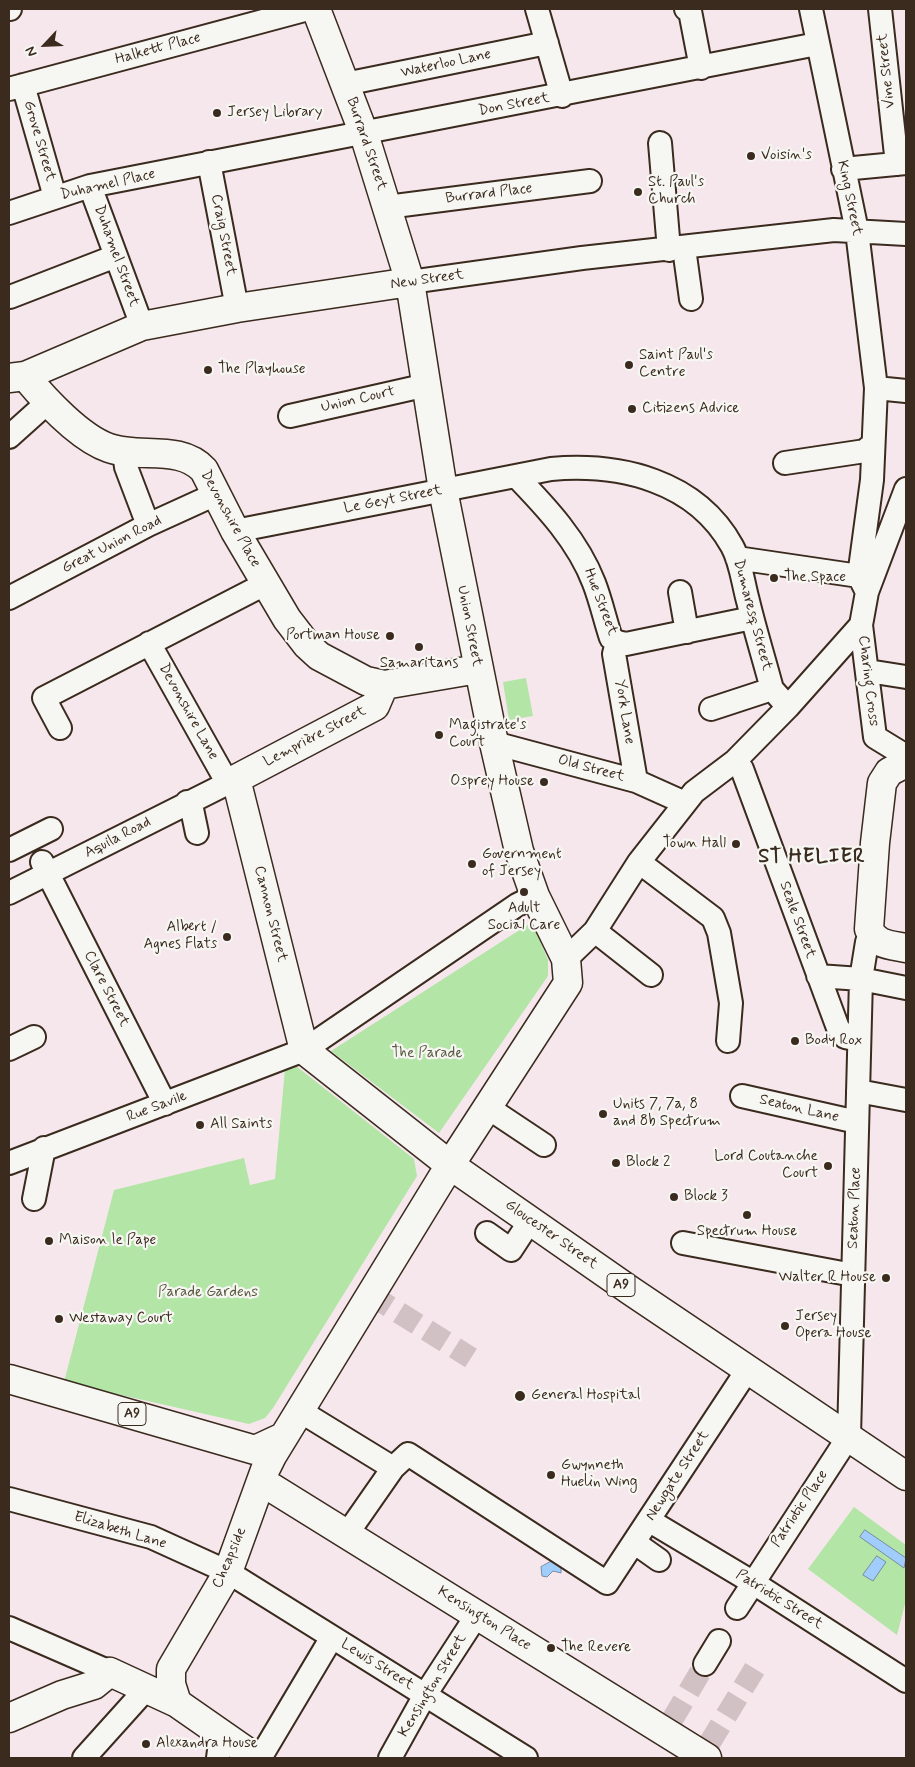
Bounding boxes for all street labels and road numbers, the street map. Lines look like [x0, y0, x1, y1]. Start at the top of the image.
street label: Halkett Place [113, 29, 203, 69]
street label: Vine Street [874, 33, 900, 109]
street label: Waterloo Lane [399, 46, 493, 82]
street label: Don Street [477, 89, 551, 121]
street label: Burrard Street [342, 95, 390, 193]
street label: Grove Street [19, 99, 59, 183]
street label: King Street [832, 159, 866, 237]
street label: Duhamel Place [59, 165, 157, 205]
street label: Burrard Place [445, 180, 533, 208]
street label: Craig Street [206, 193, 240, 277]
street label: Duhamel Street [89, 203, 143, 309]
street label: New Street [389, 266, 465, 294]
street label: Union Court [319, 383, 397, 417]
street label: Devonshire Place [196, 467, 264, 571]
street label: Le Geyt Street [342, 482, 444, 518]
street label: Great Union Road [59, 512, 165, 578]
street label: Dumaresq Street [729, 558, 775, 672]
street label: Hue Street [579, 566, 621, 638]
street label: Union Street [452, 584, 486, 668]
street label: Charing Cross [854, 635, 882, 727]
street label: Devonshire Lane [154, 661, 222, 763]
street label: York Lane [610, 678, 638, 746]
street label: Lemprière Street [261, 702, 369, 772]
street label: Old Street [556, 751, 626, 787]
street label: Aquila Road [82, 814, 154, 862]
street label: Cannon Street [249, 864, 291, 964]
street label: Seale Street [775, 879, 819, 961]
street label: Clare Street [79, 948, 133, 1030]
street label: Rue Savile [124, 1087, 190, 1127]
street label: Seaton Lane [757, 1091, 841, 1127]
street label: Seaton Place [845, 1167, 865, 1249]
street label: Gloucester Street [501, 1196, 601, 1274]
road number: A9 [607, 1274, 635, 1296]
road number: A9 [118, 1402, 146, 1426]
street label: Newgate Street [642, 1428, 714, 1524]
street label: Patriotic Place [768, 1467, 832, 1551]
street label: Elizabeth Lane [71, 1508, 169, 1554]
street label: Cheapside [209, 1525, 251, 1591]
street label: Patriotic Street [732, 1566, 826, 1634]
street label: Kensington Place [434, 1583, 534, 1655]
street label: Kensington Street [395, 1631, 471, 1741]
street label: Lewis Street [337, 1635, 417, 1695]

